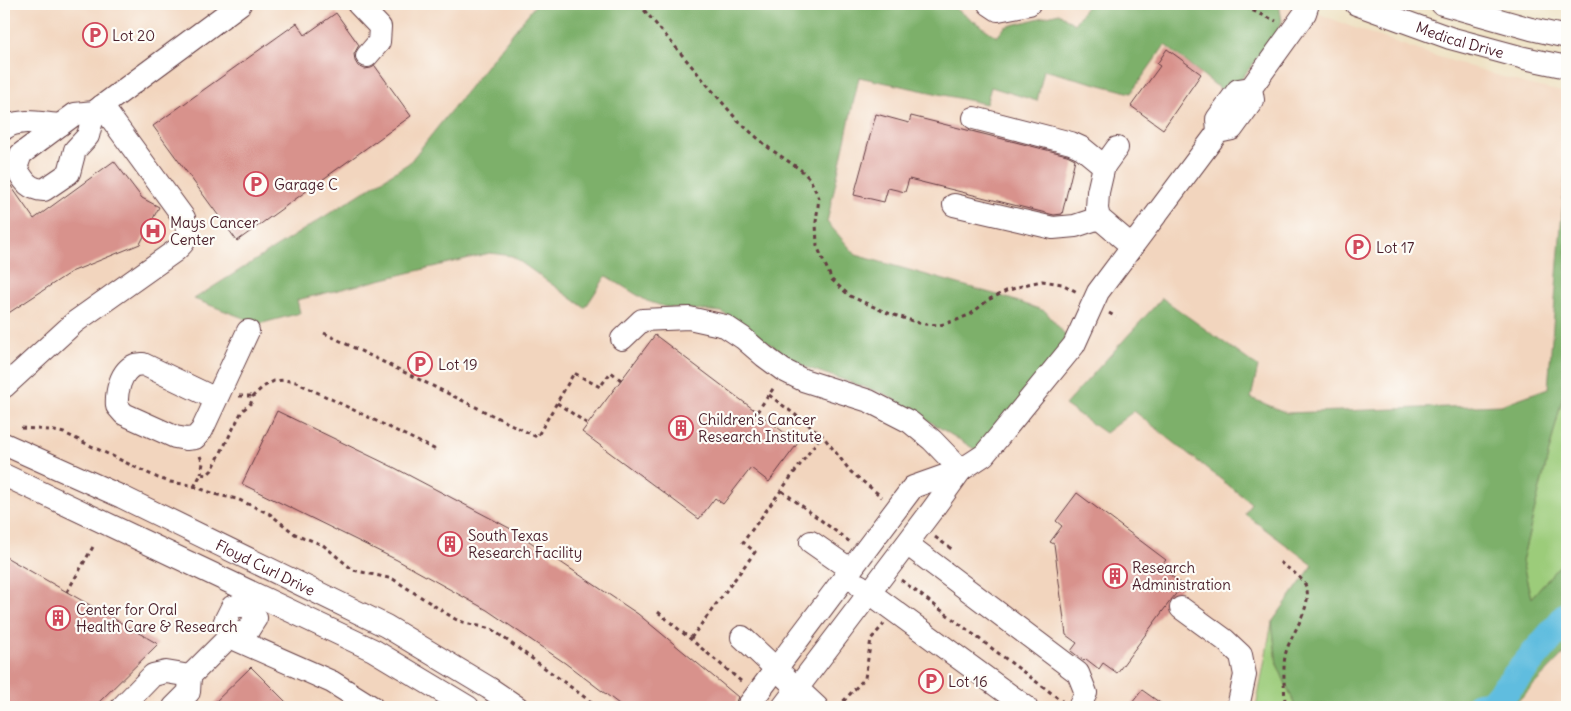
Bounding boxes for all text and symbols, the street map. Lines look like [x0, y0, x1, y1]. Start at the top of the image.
street label: Medical Drive [1413, 17, 1506, 62]
parking icon: Lot 20 [82, 22, 108, 48]
place label: Lot 20 [112, 26, 155, 45]
parking icon: Garage C [243, 171, 269, 197]
place label: Garage C [274, 175, 338, 194]
place label: Mays Cancer Center [170, 213, 258, 249]
hospital icon: Mays Cancer Center [140, 218, 166, 244]
parking icon: Lot 17 [1345, 234, 1371, 260]
place label: Lot 17 [1376, 238, 1414, 257]
parking icon: Lot 19 [407, 351, 433, 377]
place label: Lot 19 [438, 355, 478, 374]
place label: Children's Cancer Research Institute [698, 410, 822, 446]
building icon: Children's Cancer Research Institute [668, 415, 694, 441]
place label: South Texas Research Facility [468, 526, 582, 562]
building icon: South Texas Research Facility [437, 531, 463, 557]
street label: Floyd Curl Drive [213, 535, 318, 599]
place label: Research Administration [1132, 558, 1231, 594]
building icon: Research Administration [1102, 563, 1128, 589]
place label: Center for Oral Health Care & Research [76, 600, 238, 636]
building icon: Center for Oral Health Care & Research [45, 605, 71, 631]
parking icon: Lot 16 [918, 668, 944, 694]
place label: Lot 16 [948, 672, 988, 691]

